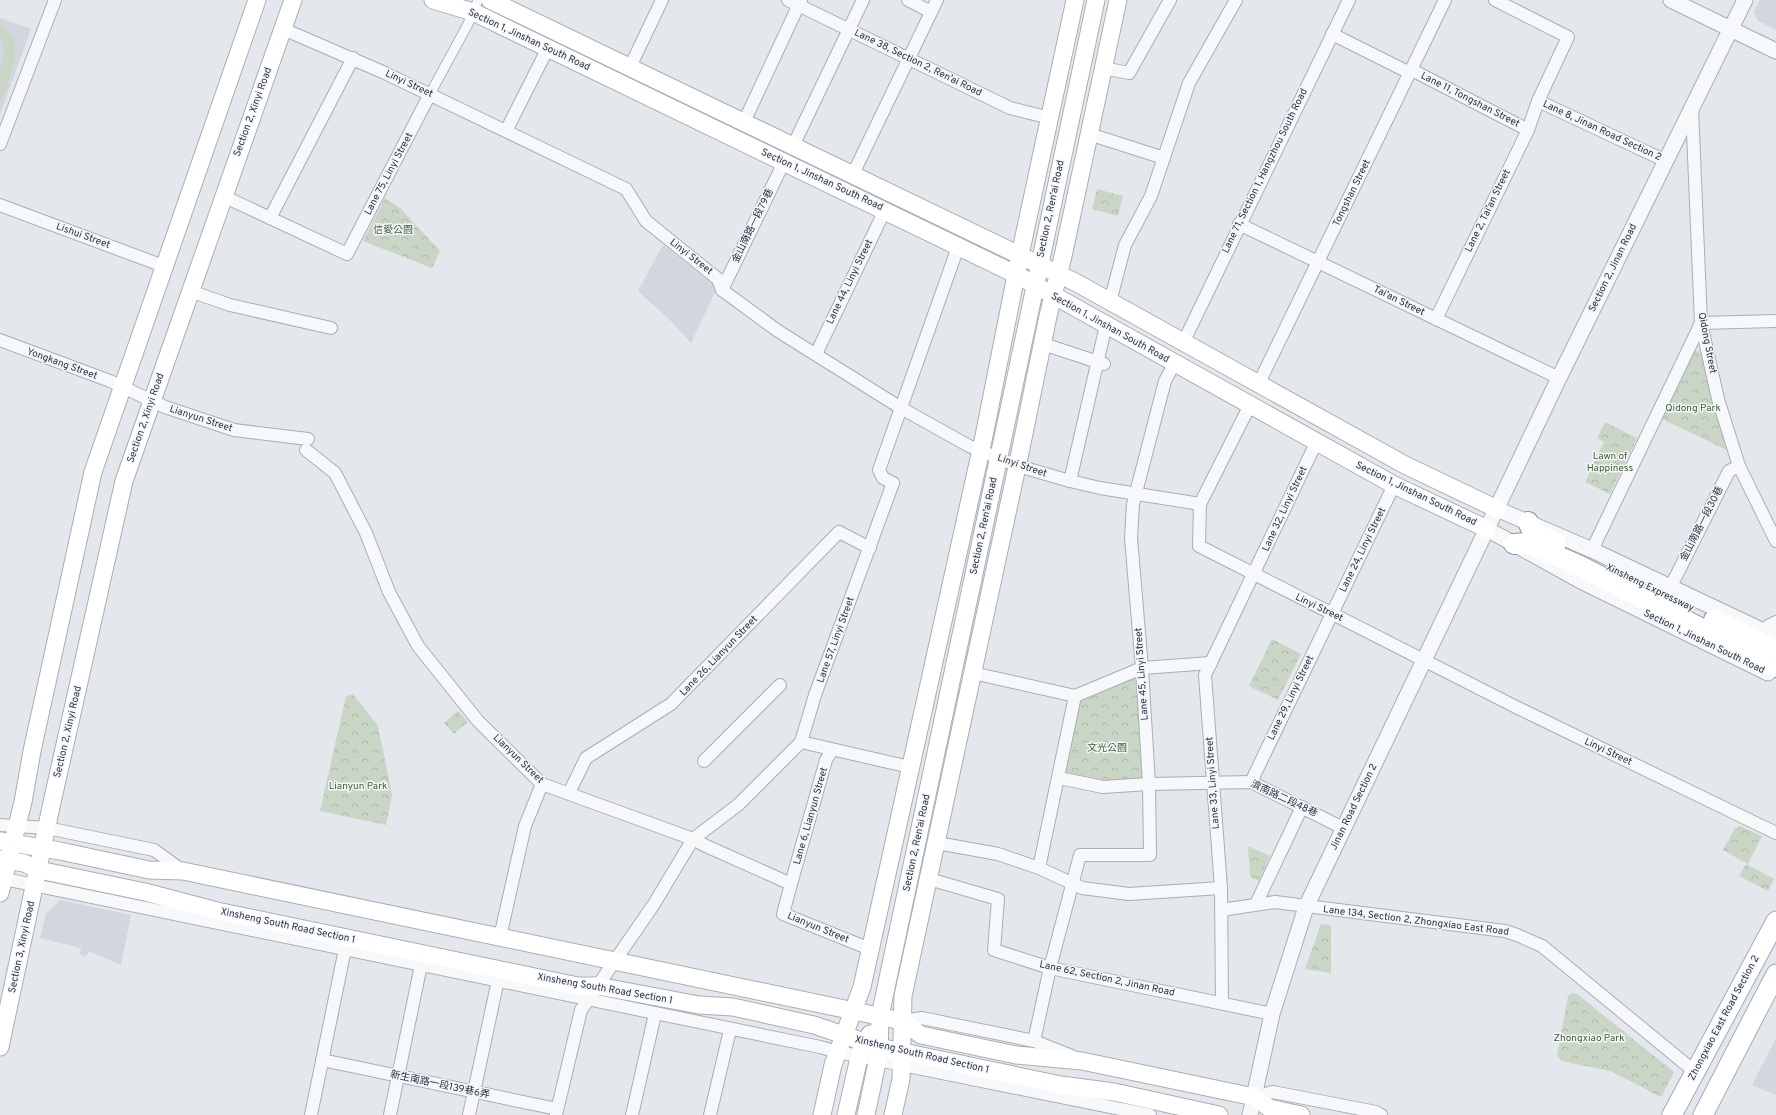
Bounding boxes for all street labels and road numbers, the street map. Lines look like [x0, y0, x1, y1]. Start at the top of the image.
street label: Section 1, Jinshan South Road [466, 6, 592, 74]
street label: Lane 38, Section 2, Ren’ai Road [852, 26, 984, 100]
street label: Section 2, Xinyi Road [231, 66, 275, 158]
street label: Linyi Street [383, 67, 435, 101]
street label: Lane 11, Tongshan Street [1418, 69, 1522, 131]
street label: Lane 71, Section 1, Hangzhou South Road [1219, 86, 1311, 256]
street label: Lane 8, Jinan Road Section 2 [1540, 98, 1664, 164]
street label: Lane 75, Linyi Street [362, 130, 416, 217]
street label: Section 1, Jinshan South Road [759, 146, 885, 214]
street label: Tongshan Street [1330, 157, 1374, 229]
street label: Section 2, Ren’ai Road [1034, 159, 1068, 259]
street label: Lane 2, Tai’an Street [1462, 167, 1514, 255]
street label: 金山南路一段79巷 [729, 187, 777, 265]
street label: Lishui Street [54, 220, 112, 252]
street label: Section 2, Jinan Road [1586, 222, 1640, 314]
street label: Linyi Street [667, 236, 715, 278]
street label: Lane 44, Linyi Street [824, 237, 876, 327]
street label: Tai’an Street [1371, 283, 1427, 319]
street label: Section 1, Jinshan South Road [1049, 290, 1171, 366]
street label: Qidong Street [1695, 311, 1719, 375]
street label: Yongkang Street [25, 345, 99, 383]
street label: Section 2, Xinyi Road [125, 371, 167, 465]
street label: Lianyun Street [168, 403, 234, 435]
street label: Linyi Street [996, 451, 1049, 481]
street label: Section 1, Jinshan South Road [1353, 459, 1479, 529]
street label: Lane 32, Linyi Street [1260, 464, 1311, 554]
street label: Section 2, Ren’ai Road [967, 476, 1001, 576]
street label: 金山南路一段30巷 [1678, 484, 1726, 564]
street label: Lane 24, Linyi Street [1337, 505, 1389, 595]
street label: Xinsheng Expressway [1604, 561, 1696, 615]
street label: Linyi Street [1293, 591, 1345, 625]
street label: Lane 57, Linyi Street [814, 595, 858, 685]
street label: Section 1, Jinshan South Road [1641, 607, 1767, 677]
street label: Lane 26, Lianyun Street [677, 613, 761, 699]
street label: Lane 45, Linyi Street [1132, 627, 1152, 721]
street label: Lane 29, Linyi Street [1265, 653, 1317, 742]
street label: Section 2, Xinyi Road [51, 685, 85, 779]
street label: Lianyun Street [490, 732, 546, 787]
street label: Linyi Street [1582, 735, 1634, 769]
street label: Lane 33, Linyi Street [1203, 736, 1223, 830]
street label: Jinan Road Section 2 [1327, 762, 1381, 852]
street label: Lane 6, Lianyun Street [791, 766, 831, 866]
street label: 濟南路二段48巷 [1248, 778, 1320, 820]
street label: Section 2, Ren’ai Road [900, 793, 934, 893]
street label: Section 3, Xinyi Road [6, 900, 38, 994]
street label: Lane 134, Section 2, Zhongxiao East Road [1322, 903, 1510, 939]
street label: Xinsheng South Road Section 1 [219, 905, 357, 947]
street label: Lianyun Street [785, 910, 851, 946]
street label: Zhongxiao East Road Section 2 [1685, 953, 1763, 1083]
street label: Lane 62, Section 2, Jinan Road [1038, 958, 1176, 1000]
street label: Xinsheng South Road Section 1 [536, 971, 674, 1007]
street label: Xinsheng South Road Section 1 [854, 1033, 990, 1077]
street label: 新生南路一段139巷6弄 [389, 1068, 491, 1102]

